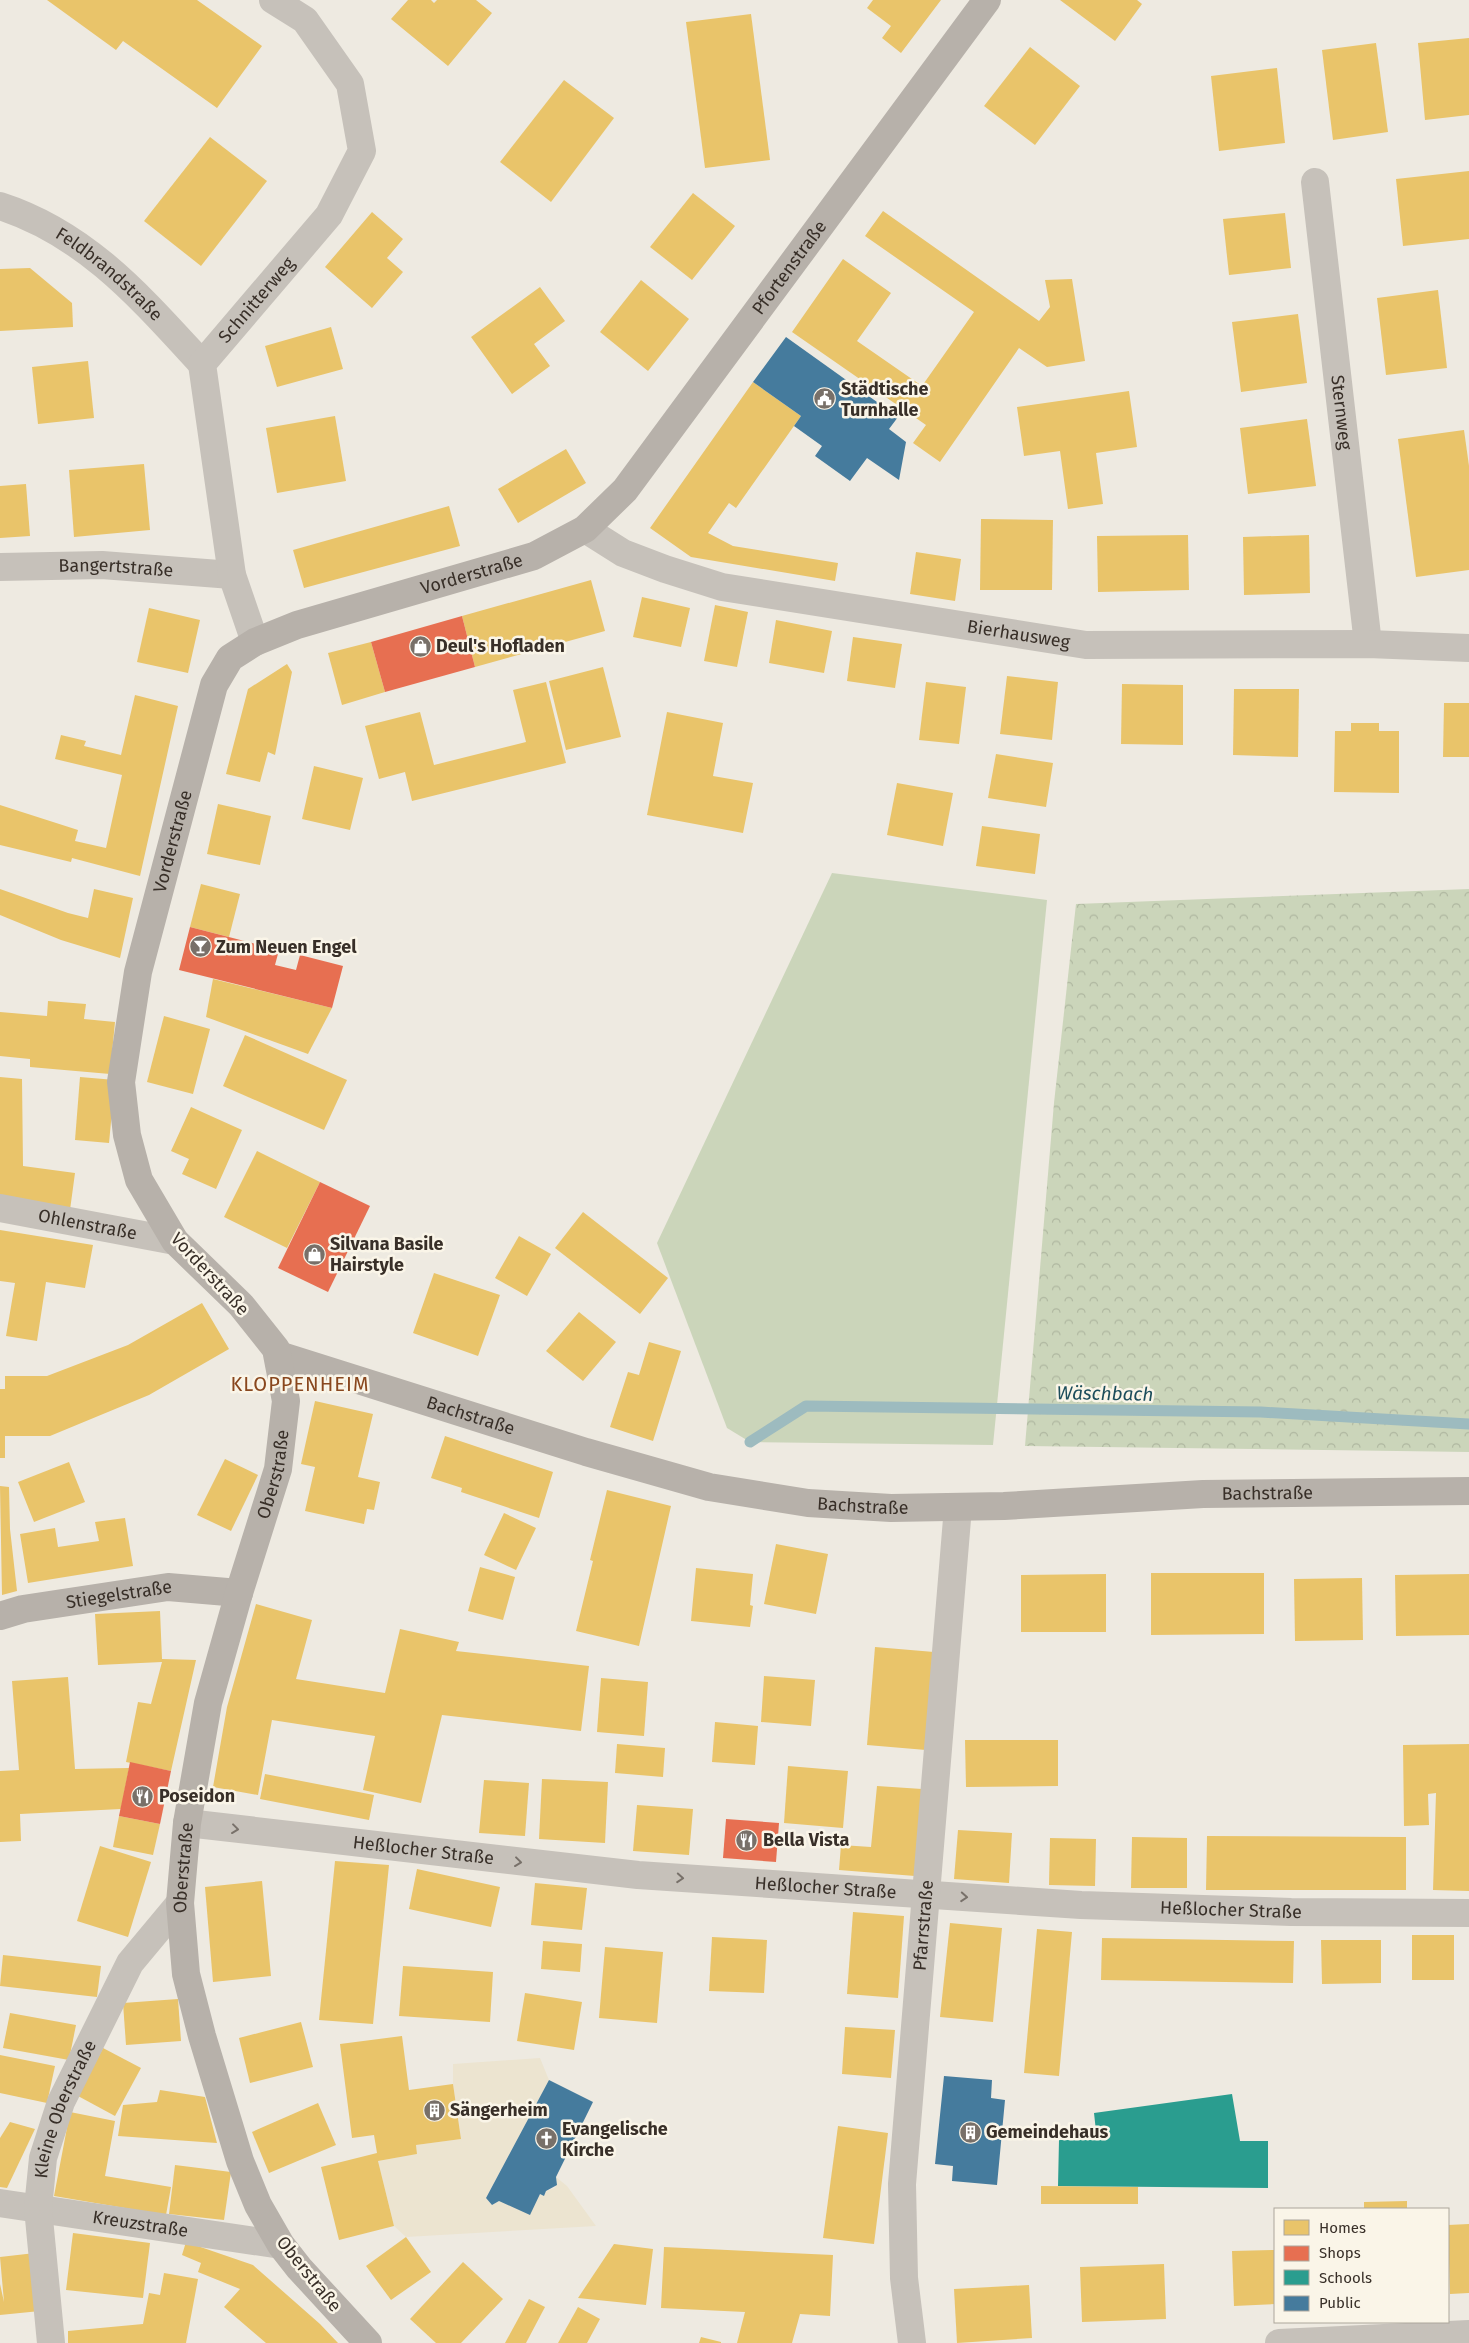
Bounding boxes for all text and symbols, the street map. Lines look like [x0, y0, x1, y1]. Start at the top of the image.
street label: Pfortenstraße [747, 216, 831, 319]
street label: Feldbrandstraße [52, 223, 167, 325]
street label: Schnitterweg [214, 252, 300, 348]
street label: Sternweg [1326, 374, 1357, 452]
place label: Städtische Turnhalle [841, 378, 928, 421]
public building icon: Städtische Turnhalle [813, 387, 837, 411]
street label: Vorderstraße [418, 549, 525, 599]
street label: Bangertstraße [58, 554, 174, 581]
street label: Bierhausweg [966, 615, 1072, 653]
shop icon: Deul's Hofladen [408, 634, 432, 658]
place label: Deul's Hofladen [436, 635, 565, 657]
street label: Vorderstraße [149, 788, 197, 895]
bar icon: Zum Neuen Engel [188, 935, 212, 959]
place label: Zum Neuen Engel [216, 936, 357, 958]
street label: Ohlenstraße [36, 1204, 139, 1245]
street label: Vorderstraße [166, 1228, 254, 1320]
place label: Silvana Basile Hairstyle [330, 1233, 444, 1276]
shop icon: Silvana Basile Hairstyle [302, 1242, 326, 1266]
district label: KLOPPENHEIM [230, 1372, 370, 1396]
water label: Wäschbach [1056, 1381, 1154, 1406]
street label: Bachstraße [424, 1391, 518, 1440]
street label: Oberstraße [252, 1429, 294, 1522]
street label: Bachstraße [1221, 1482, 1313, 1505]
street label: Bachstraße [816, 1493, 909, 1519]
street label: Stiegelstraße [64, 1576, 173, 1613]
restaurant icon: Poseidon [131, 1784, 155, 1808]
place label: Poseidon [159, 1785, 235, 1807]
street label: Oberstraße [169, 1821, 198, 1914]
one-way arrow [231, 1823, 239, 1834]
restaurant icon: Bella Vista [735, 1828, 759, 1852]
place label: Bella Vista [763, 1829, 850, 1851]
street label: Heßlocher Straße [352, 1831, 495, 1869]
one-way arrow [515, 1856, 523, 1867]
one-way arrow [676, 1872, 684, 1883]
street label: Heßlocher Straße [754, 1872, 897, 1903]
street label: Pfarrstraße [909, 1879, 938, 1972]
one-way arrow [960, 1892, 968, 1903]
street label: Heßlocher Straße [1160, 1897, 1302, 1923]
street label: Kleine Oberstraße [30, 2036, 101, 2179]
building icon: Sängerheim [422, 2098, 446, 2122]
place label: Sängerheim [450, 2099, 548, 2121]
place label: Evangelische Kirche [562, 2118, 668, 2161]
building icon: Gemeindehaus [958, 2120, 982, 2144]
place label: Gemeindehaus [986, 2121, 1108, 2143]
church icon: Evangelische Kirche [534, 2127, 558, 2151]
street label: Kreuzstraße [91, 2206, 190, 2242]
legend [1274, 2208, 1449, 2323]
text: Homes [1319, 2219, 1366, 2237]
street label: Oberstraße [272, 2232, 346, 2316]
text: Shops [1319, 2244, 1361, 2262]
text: Schools [1319, 2269, 1372, 2287]
text: Public [1319, 2294, 1361, 2312]

